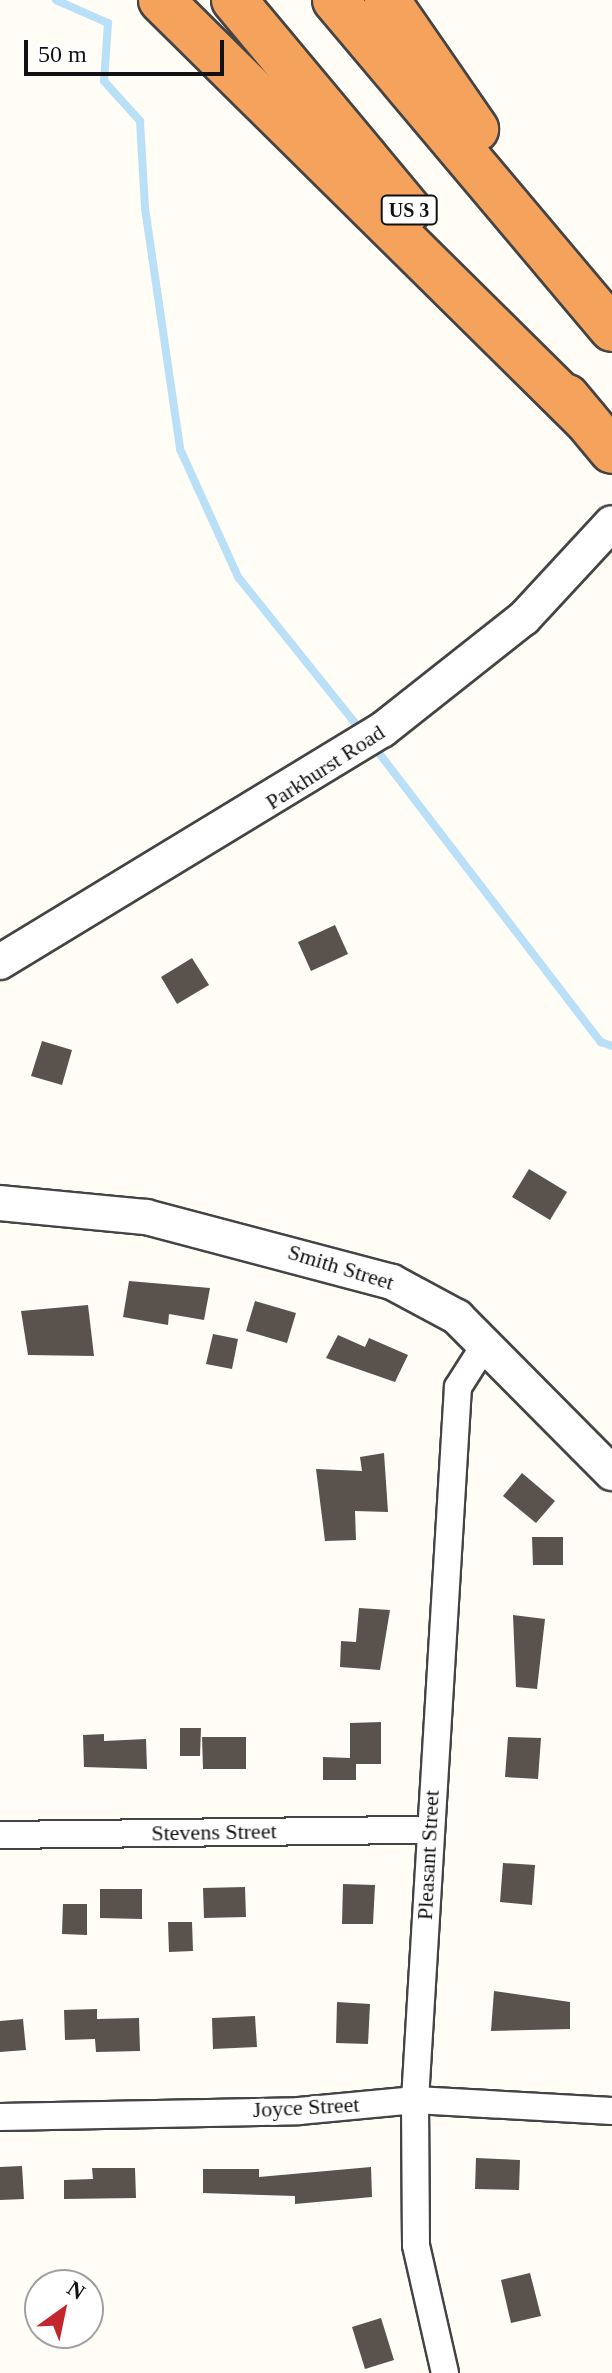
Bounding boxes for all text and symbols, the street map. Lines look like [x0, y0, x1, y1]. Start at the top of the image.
scale bar [28, 24, 228, 74]
text: 50 m [38, 41, 87, 67]
road number: US 3 [379, 194, 439, 226]
street label: Parkhurst Road [261, 719, 389, 815]
street label: Smith Street [285, 1238, 397, 1296]
street label: Pleasant Street [411, 1789, 445, 1921]
street label: Stevens Street [151, 1818, 277, 1846]
street label: Joyce Street [252, 2091, 360, 2123]
north arrow [24, 2269, 104, 2349]
text: N [63, 2275, 90, 2305]

